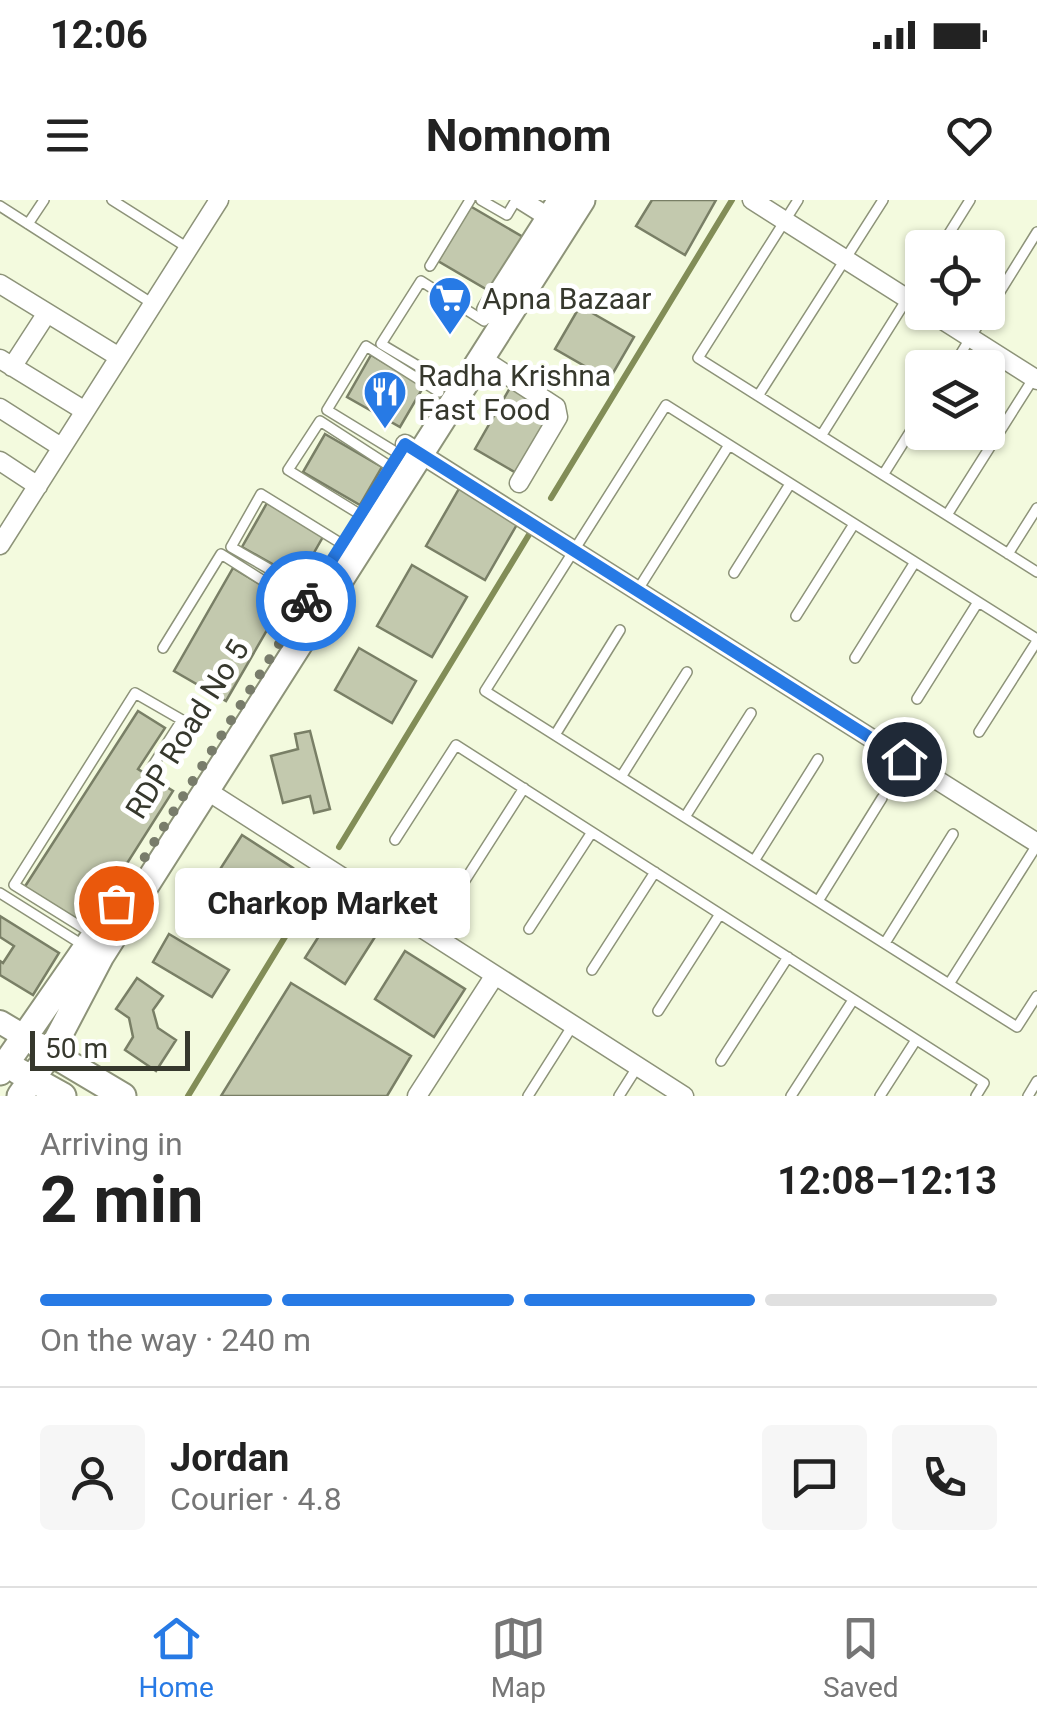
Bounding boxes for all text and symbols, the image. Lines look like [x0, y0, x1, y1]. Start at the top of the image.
text: 12:06 [50, 13, 148, 57]
icon: menu [40, 108, 95, 163]
icon: heart [942, 108, 997, 163]
text: Nomnom [426, 109, 611, 162]
map controls [905, 230, 1005, 450]
button: locate [905, 230, 1005, 330]
supermarket icon: Apna Bazaar [427, 275, 473, 336]
place label: Apna Bazaar [482, 281, 651, 316]
button: layers [905, 350, 1005, 450]
place label: Radha Krishna Fast Food [418, 358, 611, 427]
restaurant icon: Radha Krishna Fast Food [362, 369, 408, 430]
courier [256, 551, 356, 651]
icon: bike [279, 574, 334, 629]
street label: RDP Road No 5 [118, 633, 256, 825]
pin [862, 717, 947, 802]
icon: home [877, 732, 932, 787]
pin [74, 861, 159, 946]
callout: Charkop Market [176, 868, 471, 938]
icon: bag [89, 876, 144, 931]
text: Charkop Market [207, 884, 438, 922]
scale bar [30, 1026, 190, 1070]
text: 50 m [45, 1032, 108, 1065]
text: Arriving in [40, 1125, 183, 1163]
text: 12:08–12:13 [777, 1159, 997, 1203]
text: 2 min [40, 1162, 203, 1238]
text: On the way · 240 m [40, 1321, 311, 1359]
button: person [40, 1425, 145, 1530]
button: chat [762, 1425, 867, 1530]
button: phone [892, 1425, 997, 1530]
text: Jordan [170, 1436, 289, 1480]
text: Courier · 4.8 [170, 1480, 342, 1518]
tab: Home [138, 1611, 214, 1704]
tab: Map [491, 1611, 546, 1704]
tab: Saved [823, 1611, 899, 1704]

